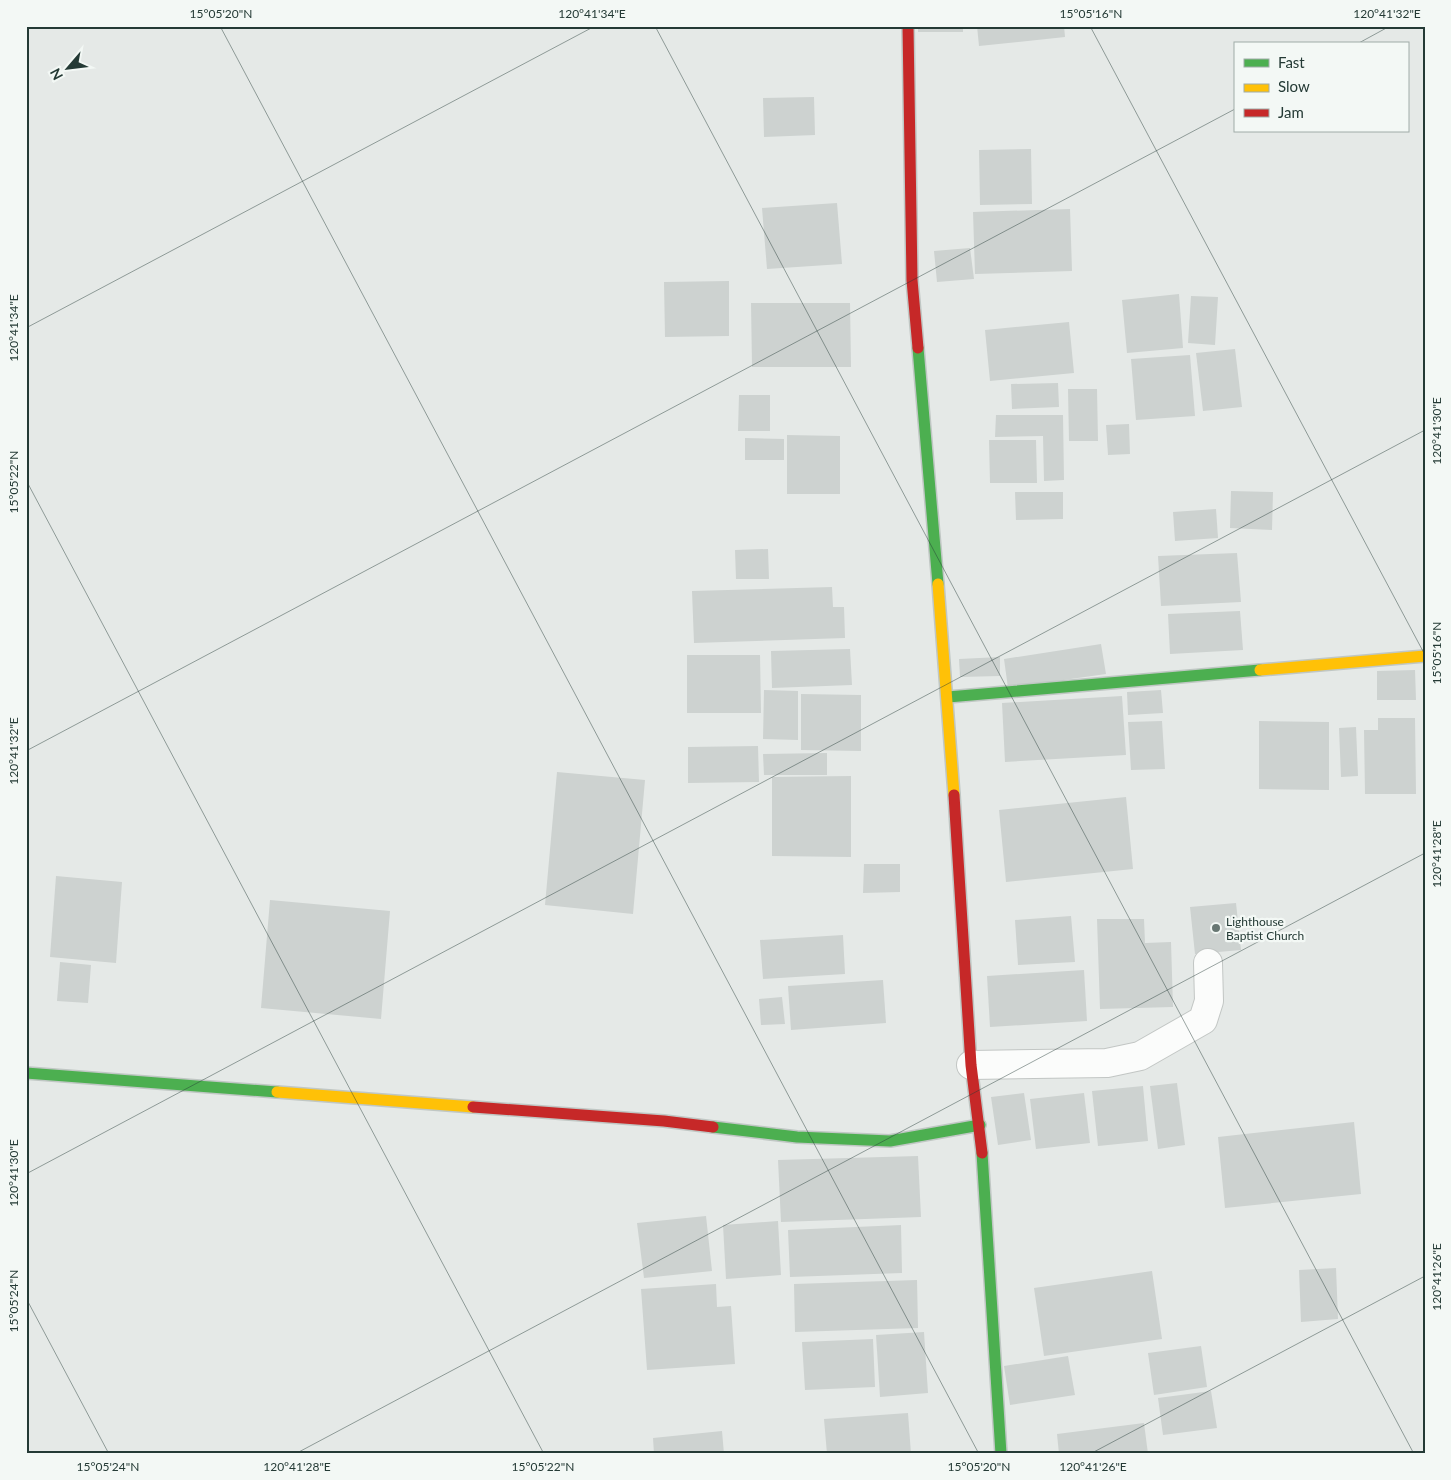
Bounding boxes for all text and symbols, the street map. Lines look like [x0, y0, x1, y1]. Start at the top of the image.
text: 15°05'20"N [190, 6, 252, 21]
text: 120°41'34"E [558, 6, 626, 21]
text: 15°05'16"N [1060, 6, 1122, 21]
text: 120°41'32"E [1353, 6, 1421, 21]
north arrow [42, 42, 92, 92]
legend [1234, 42, 1408, 132]
text: Fast [1278, 53, 1305, 71]
text: N [46, 66, 66, 83]
text: Slow [1278, 77, 1310, 95]
text: Jam [1278, 103, 1304, 121]
text: 120°41'34"E [6, 294, 21, 362]
text: 120°41'30"E [1429, 397, 1444, 465]
text: 15°05'22"N [6, 451, 21, 513]
text: 15°05'16"N [1429, 622, 1444, 684]
text: 120°41'32"E [6, 717, 21, 785]
text: 120°41'28"E [1429, 820, 1444, 888]
place label: Lighthouse Baptist Church [1226, 914, 1304, 943]
marker: Lighthouse Baptist Church [1210, 922, 1222, 934]
text: 120°41'30"E [6, 1139, 21, 1207]
text: 120°41'26"E [1429, 1243, 1444, 1311]
text: 15°05'24"N [6, 1270, 21, 1332]
text: 15°05'24"N [77, 1459, 139, 1474]
text: 120°41'28"E [263, 1459, 331, 1474]
text: 15°05'22"N [512, 1459, 574, 1474]
text: 15°05'20"N [948, 1459, 1010, 1474]
text: 120°41'26"E [1059, 1459, 1127, 1474]

